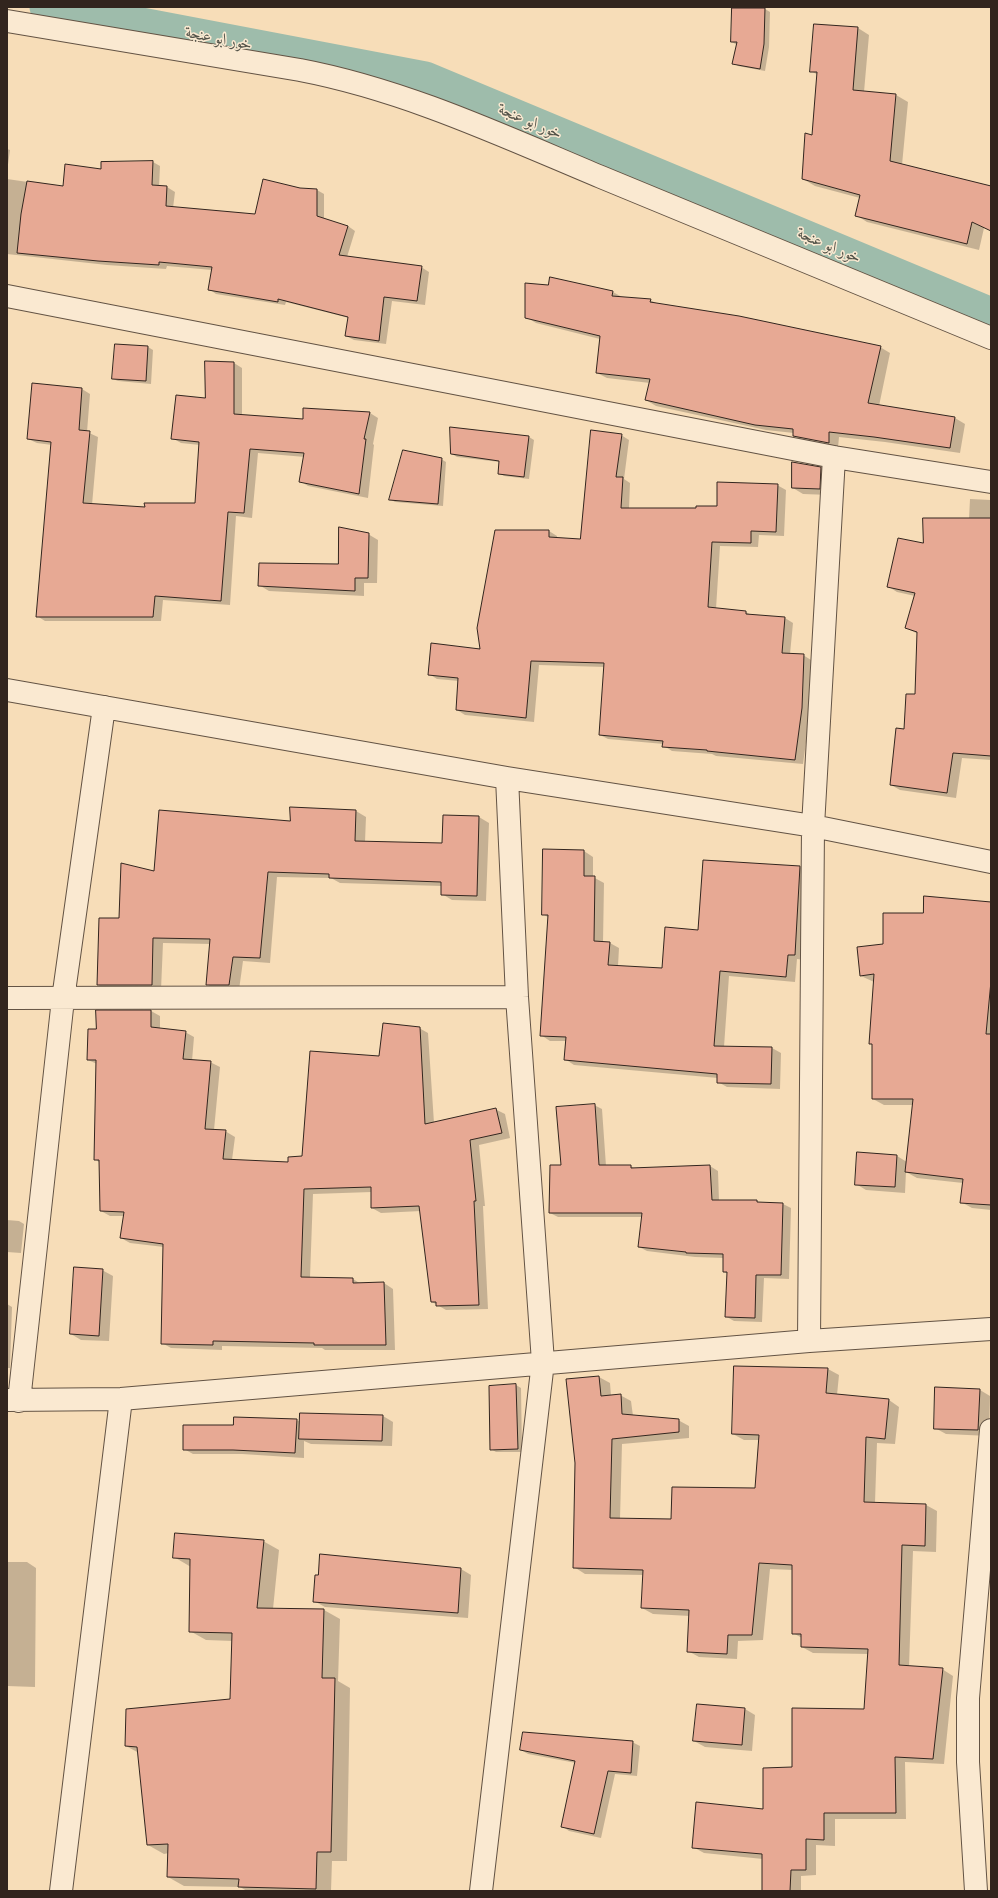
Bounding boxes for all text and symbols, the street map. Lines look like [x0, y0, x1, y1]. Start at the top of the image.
water label: خور ابو عنجة [184, 24, 254, 56]
water label: خور ابو عنجة [495, 101, 565, 145]
water label: خور ابو عنجة [794, 225, 864, 269]

